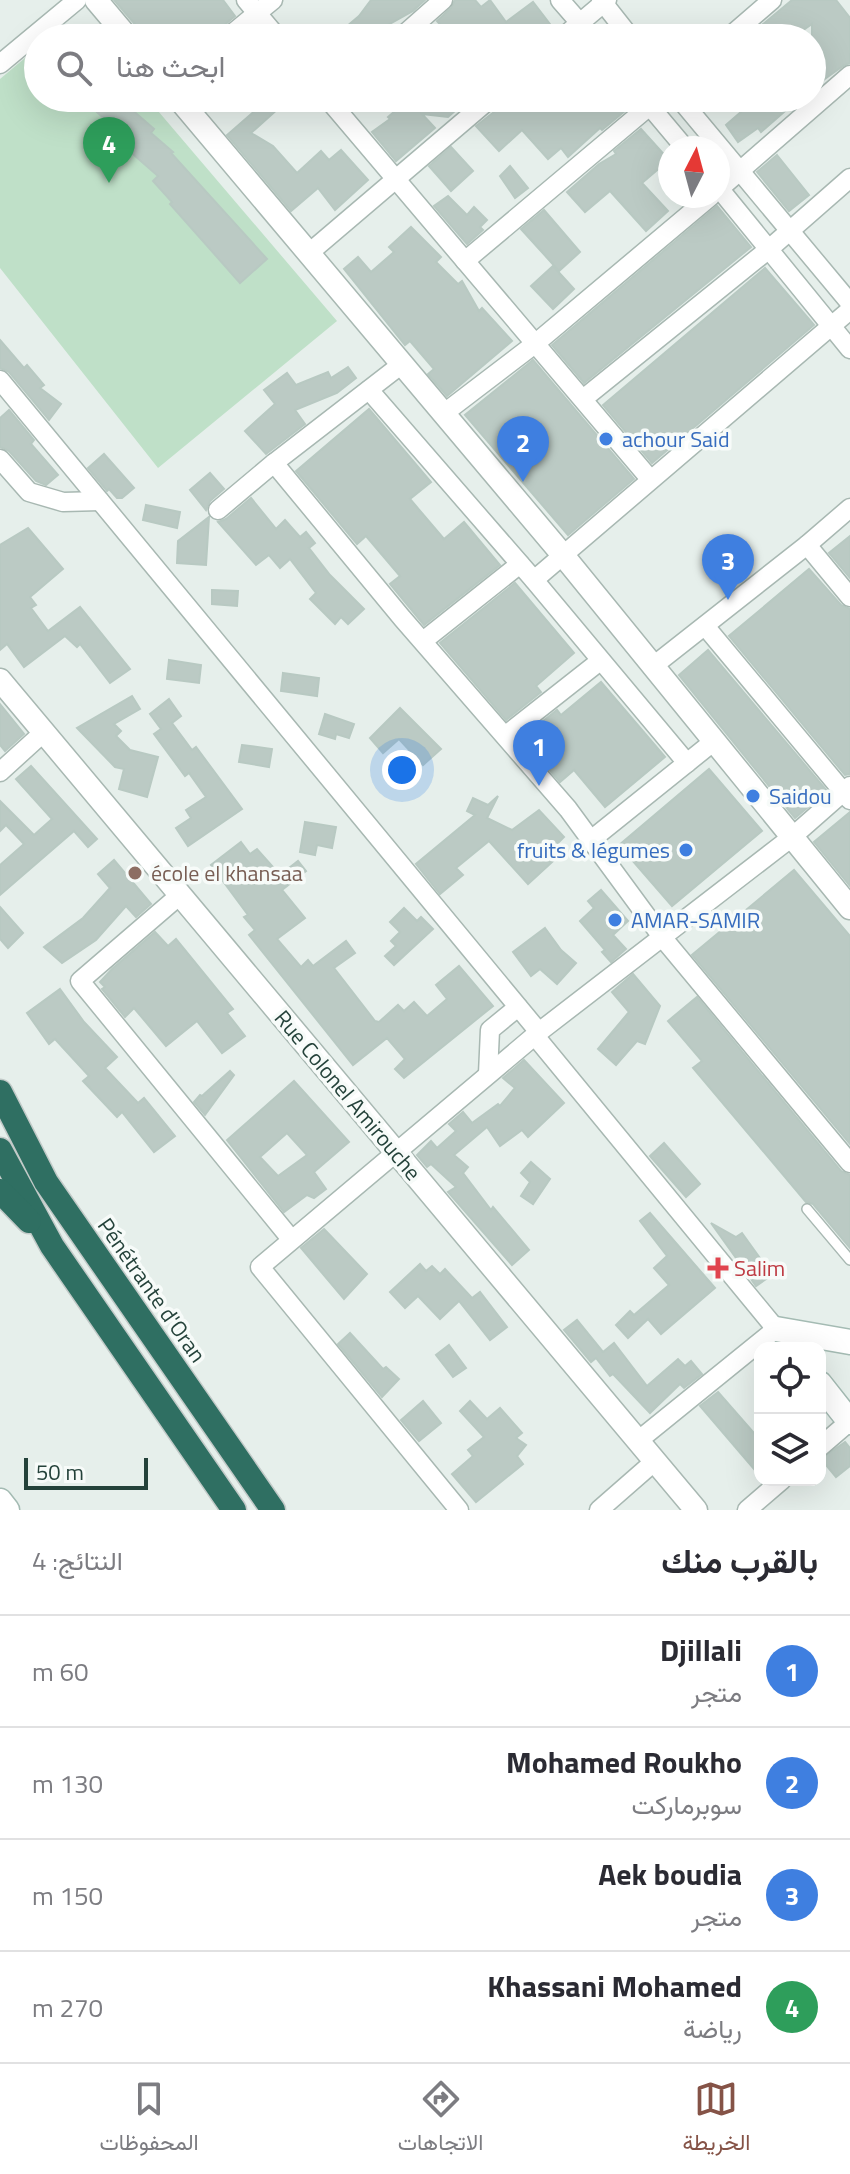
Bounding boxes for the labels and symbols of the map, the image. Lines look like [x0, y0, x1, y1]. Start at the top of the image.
pin: 4 [83, 117, 135, 183]
north arrow [658, 136, 730, 208]
pin: 2 [497, 416, 549, 482]
place label: achour Said [622, 422, 730, 456]
marker: achour Said [597, 430, 615, 448]
pin: 3 [702, 534, 754, 600]
pin: 1 [513, 720, 565, 786]
your location [382, 750, 422, 790]
place label: Saidou [769, 779, 832, 813]
marker: Saidou [744, 787, 762, 805]
place label: fruits & légumes [517, 833, 670, 867]
marker: fruits & légumes [677, 841, 695, 859]
place label: école el khansaa [151, 856, 303, 890]
marker: école el khansaa [126, 864, 144, 882]
place label: AMAR-SAMIR [631, 903, 760, 937]
marker: AMAR-SAMIR [606, 911, 624, 929]
street label: Rue Colonel Amirouche [266, 1002, 430, 1188]
street label: Pénétrante d'Oran [89, 1211, 215, 1369]
place label: Salim [734, 1251, 785, 1285]
marker: Salim [709, 1259, 727, 1277]
scale bar [24, 1454, 148, 1490]

